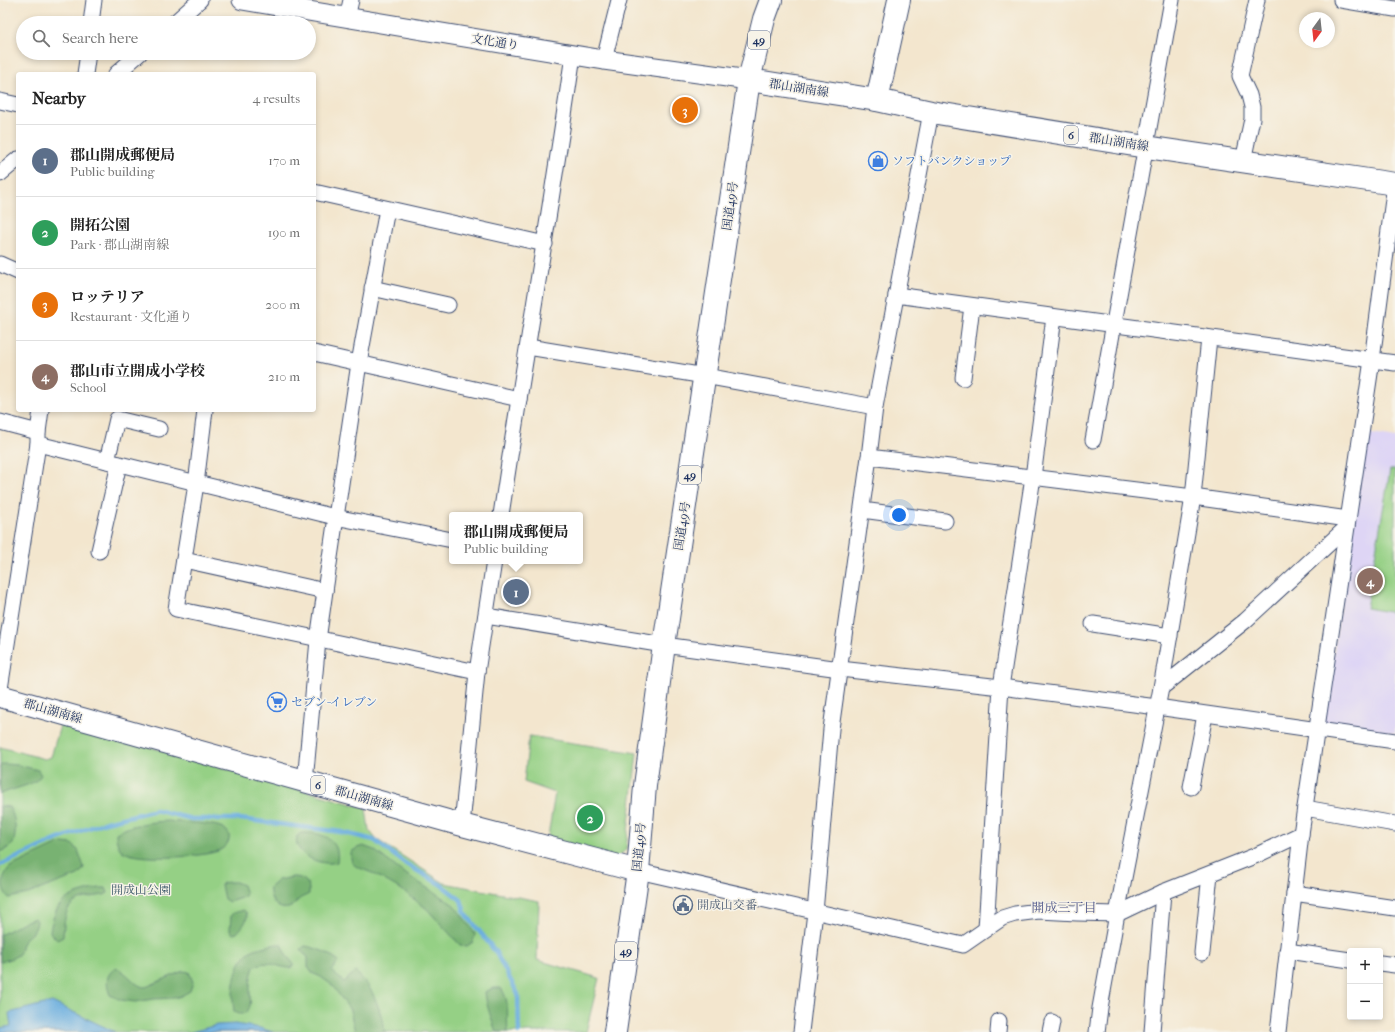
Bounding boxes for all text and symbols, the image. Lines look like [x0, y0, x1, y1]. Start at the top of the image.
north arrow [1299, 12, 1335, 48]
search box [16, 16, 316, 60]
icon: search [30, 27, 52, 49]
text: Search here [62, 29, 138, 47]
street label: 文化通り [470, 31, 520, 53]
road number: 49 [748, 31, 770, 49]
street label: 郡山湖南線 [768, 76, 830, 100]
text: Nearby [32, 88, 86, 108]
text: 4 results [253, 91, 300, 106]
pin: 3 [672, 95, 698, 125]
road number: 6 [1064, 126, 1078, 144]
street label: 郡山湖南線 [1088, 130, 1150, 154]
text: 郡山開成郵便局 [70, 146, 175, 164]
shop icon: ソフトバンクショップ [867, 150, 889, 172]
text: 1 [43, 153, 47, 168]
text: 170 m [268, 153, 300, 168]
place label: ソフトバンクショップ [892, 154, 1011, 168]
text: Public building [70, 164, 155, 179]
street label: 国道49号 [720, 181, 740, 231]
text: 開拓公園 [70, 216, 130, 234]
text: 2 [42, 225, 48, 240]
text: 190 m [268, 225, 300, 240]
text: Park · 郡山湖南線 [70, 237, 169, 252]
text: ロッテリア [70, 288, 145, 306]
text: 3 [42, 297, 48, 312]
text: 200 m [265, 297, 300, 312]
text: Restaurant · 文化通り [70, 309, 192, 324]
text: 郡山市立開成小学校 [70, 362, 205, 380]
text: 4 [41, 369, 49, 384]
text: 210 m [268, 369, 300, 384]
text: School [70, 380, 106, 395]
road number: 49 [679, 466, 701, 484]
street label: 国道49号 [671, 501, 693, 551]
your location [889, 505, 909, 525]
popup [449, 512, 583, 564]
text: 郡山開成郵便局 [463, 523, 569, 541]
text: Public building [463, 541, 548, 556]
pin: 4 [1357, 566, 1383, 596]
pin: 1 [503, 577, 529, 607]
supermarket icon: セブン-イレブン [266, 691, 288, 713]
place label: セブン-イレブン [291, 695, 377, 709]
street label: 郡山湖南線 [22, 696, 84, 726]
road number: 6 [311, 776, 325, 794]
street label: 郡山湖南線 [333, 783, 395, 813]
pin: 2 [577, 803, 603, 833]
street label: 国道49号 [630, 822, 648, 872]
park label: 開成山公園 [111, 883, 171, 897]
public building icon: 開成山交番 [672, 894, 694, 916]
place label: 開成山交番 [697, 898, 757, 912]
district label: 開成三丁目 [1031, 900, 1097, 915]
road number: 49 [615, 942, 637, 960]
map controls [1347, 948, 1383, 1020]
button: + [1347, 948, 1383, 984]
button: − [1347, 984, 1383, 1020]

